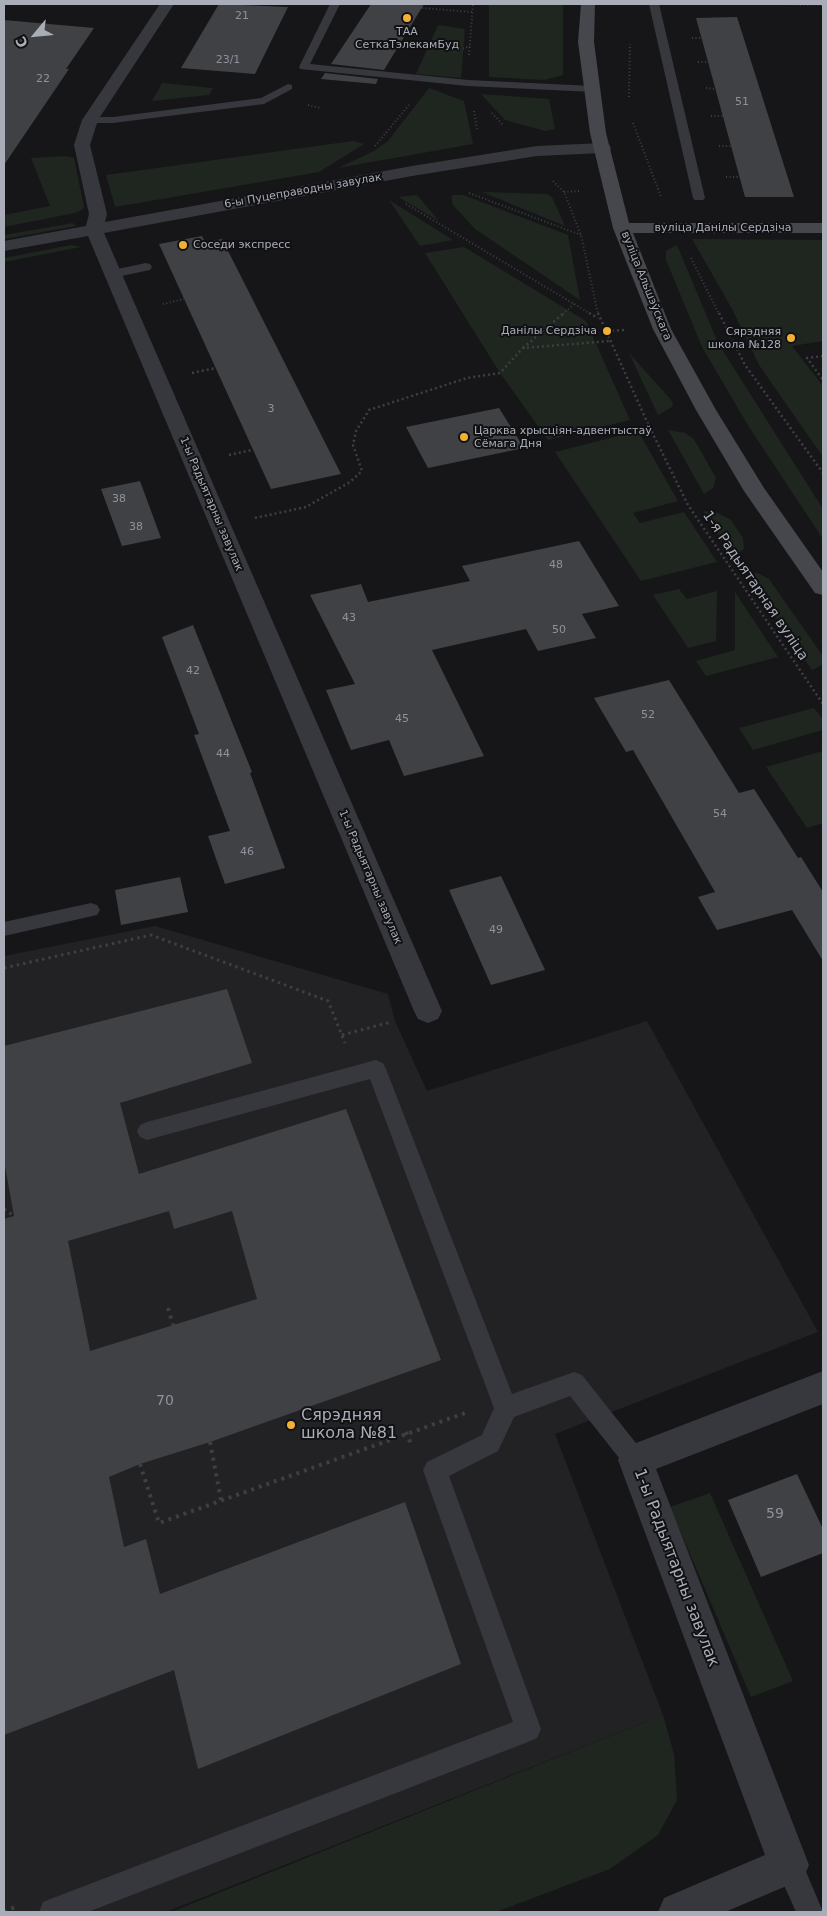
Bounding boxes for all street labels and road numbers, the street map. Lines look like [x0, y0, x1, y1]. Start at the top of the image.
street label: 6-ы Пуцеправодны завулак [223, 171, 383, 211]
street label: вуліца Данілы Сердзіча [655, 221, 791, 235]
street label: вуліца Альшэўскага [618, 230, 674, 342]
street label: 1-ы Радыятарны завулак [177, 435, 245, 573]
street label: 1-я Радыятарная вуліца [699, 508, 811, 664]
street label: 1-ы Радыятарны завулак [336, 808, 404, 946]
street label: 1-ы Радыятарны завулак [629, 1466, 723, 1670]

